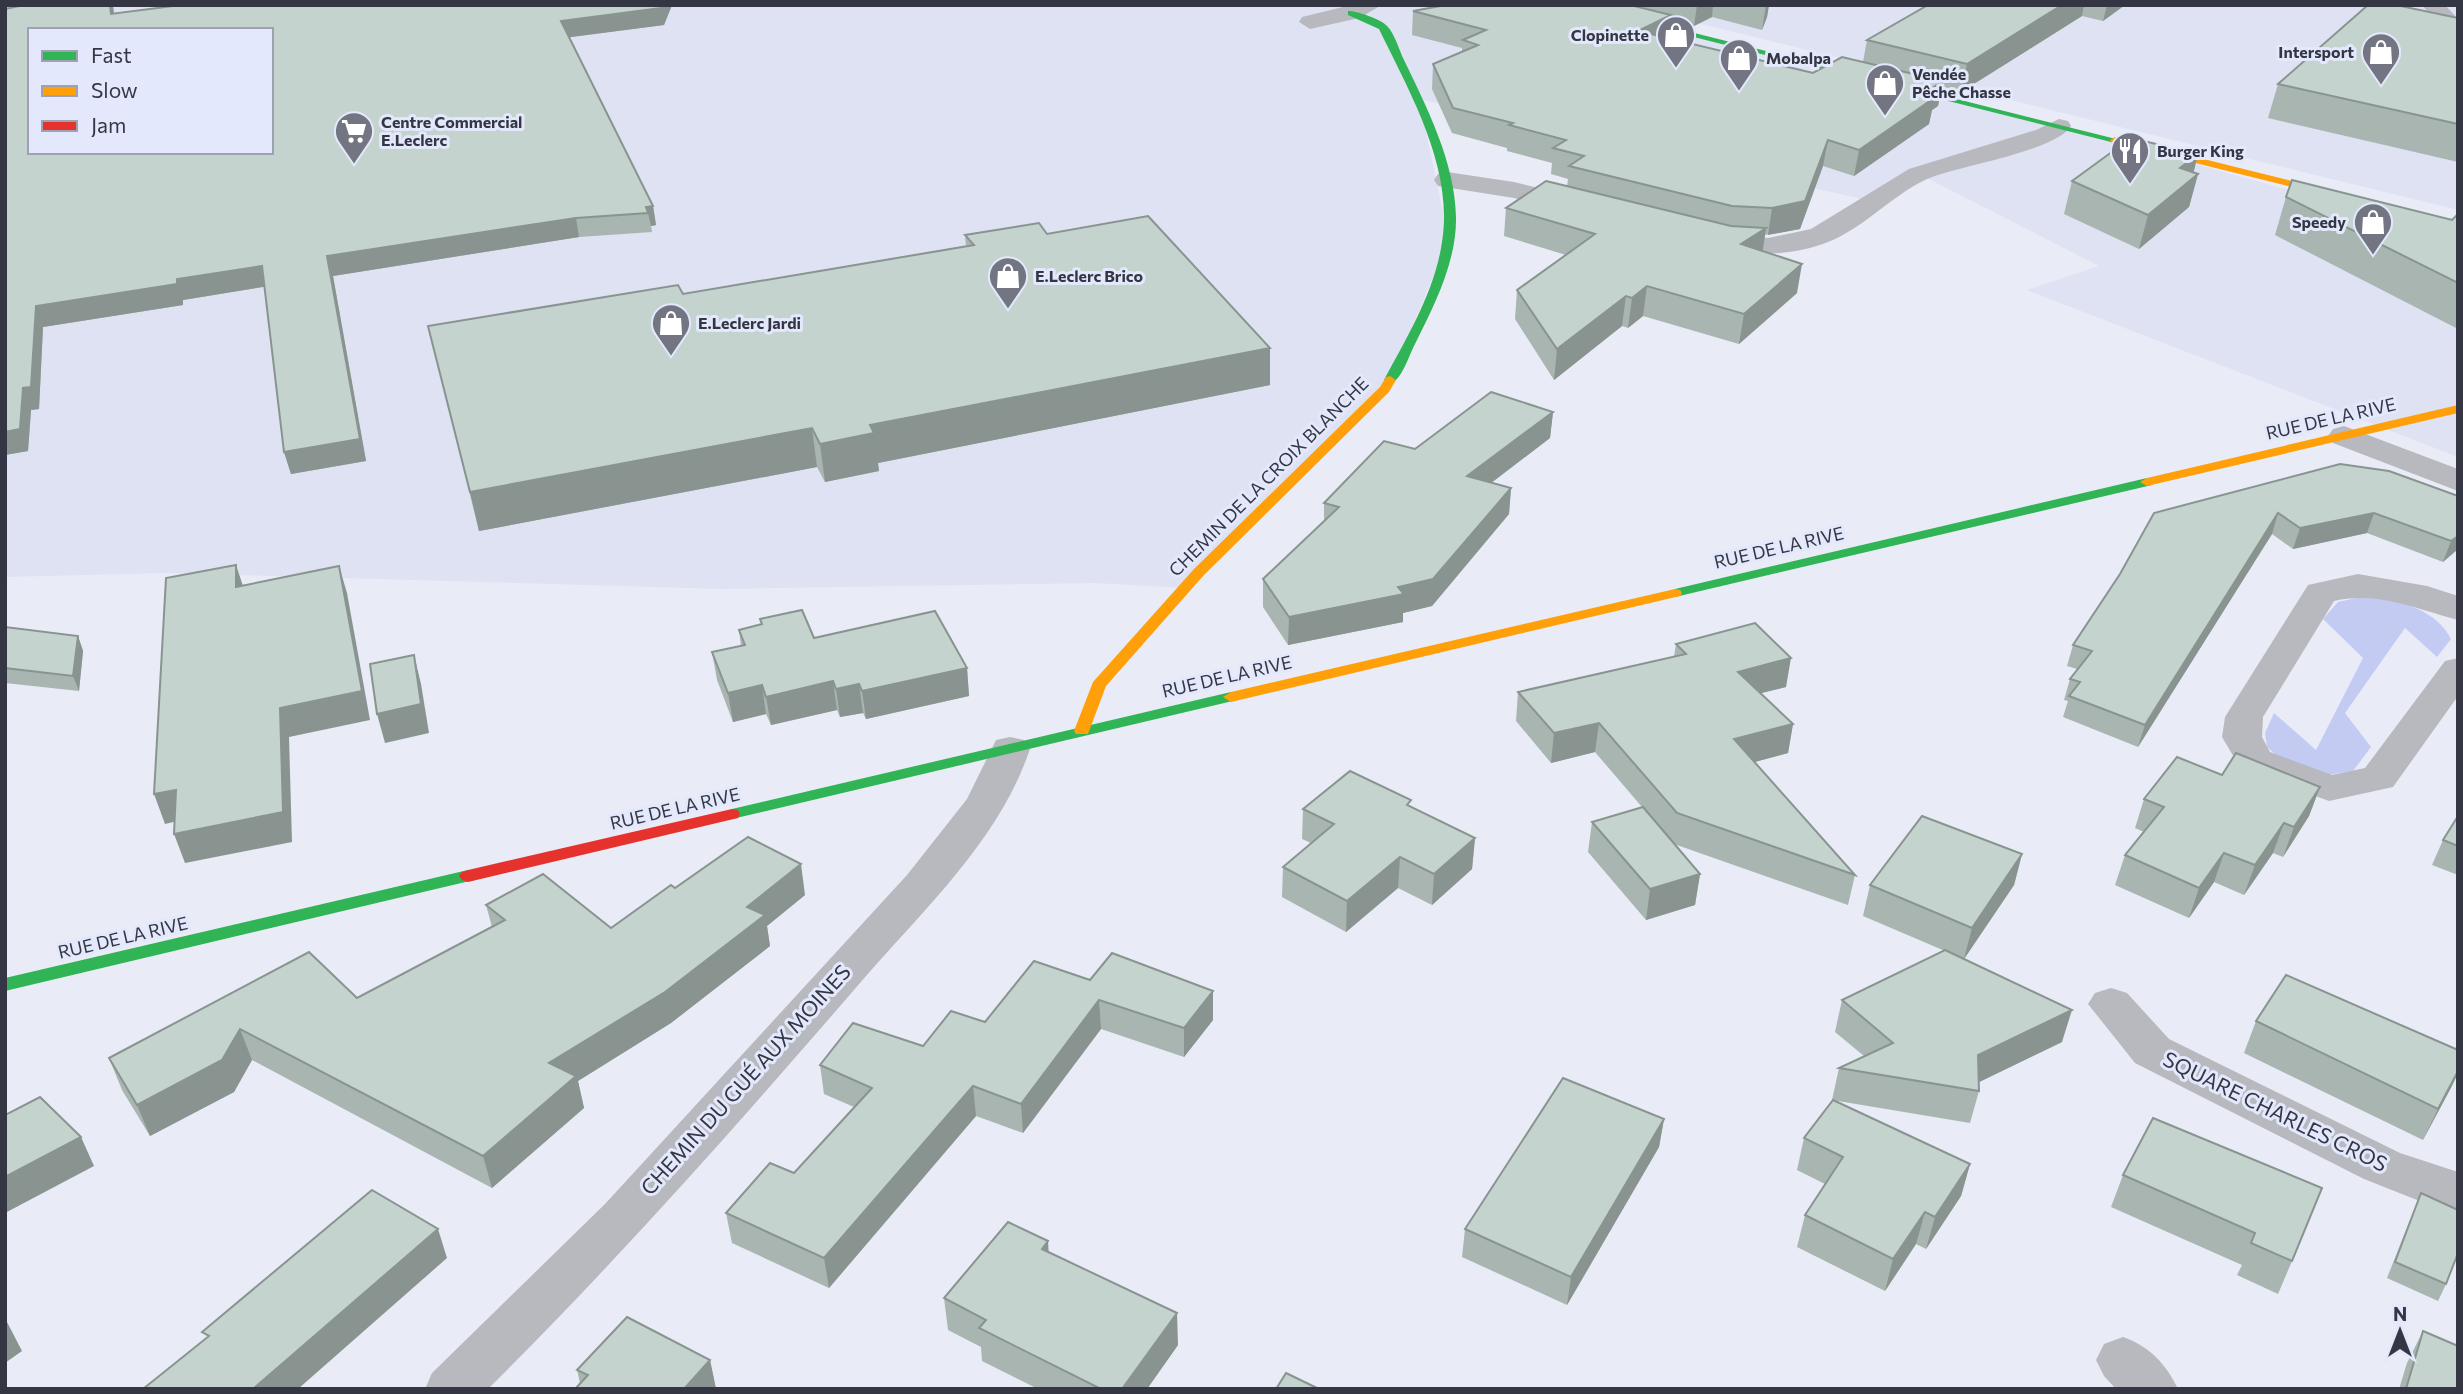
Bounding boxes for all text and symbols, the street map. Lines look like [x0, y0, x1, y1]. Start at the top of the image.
shop icon: Clopinette [1655, 14, 1697, 69]
place label: Clopinette [1571, 25, 1649, 44]
legend [28, 28, 273, 154]
shop icon: Intersport [2360, 31, 2402, 86]
shop icon: Mobalpa [1718, 37, 1760, 92]
text: Fast [91, 42, 132, 67]
place label: Intersport [2278, 42, 2354, 61]
place label: Mobalpa [1766, 48, 1831, 67]
shop icon: Vendée Pêche Chasse [1864, 62, 1906, 117]
place label: Vendée Pêche Chasse [1912, 64, 2011, 101]
text: Slow [91, 77, 138, 102]
supermarket icon: Centre Commercial E.Leclerc [333, 110, 375, 165]
text: Jam [91, 112, 126, 137]
place label: Centre Commercial E.Leclerc [381, 112, 522, 149]
restaurant icon: Burger King [2109, 130, 2151, 185]
place label: Burger King [2157, 141, 2244, 160]
shop icon: Speedy [2352, 201, 2394, 256]
place label: Speedy [2292, 212, 2346, 231]
shop icon: E.Leclerc Brico [987, 255, 1029, 310]
place label: E.Leclerc Brico [1035, 266, 1144, 285]
shop icon: E.Leclerc Jardi [650, 302, 692, 357]
place label: E.Leclerc Jardi [698, 313, 801, 332]
street label: CHEMIN DE LA CROIX BLANCHE [1164, 372, 1373, 581]
street label: RUE DE LA RIVE [2264, 392, 2398, 444]
street label: RUE DE LA RIVE [1712, 521, 1846, 573]
street label: RUE DE LA RIVE [1160, 650, 1294, 702]
street label: RUE DE LA RIVE [608, 782, 742, 834]
street label: RUE DE LA RIVE [56, 911, 190, 963]
street label: CHEMIN DU GUÉ AUX MOINES [635, 959, 855, 1199]
street label: SQUARE CHARLES CROS [2159, 1045, 2392, 1176]
north arrow [2365, 1296, 2435, 1366]
text: N [2393, 1302, 2407, 1325]

